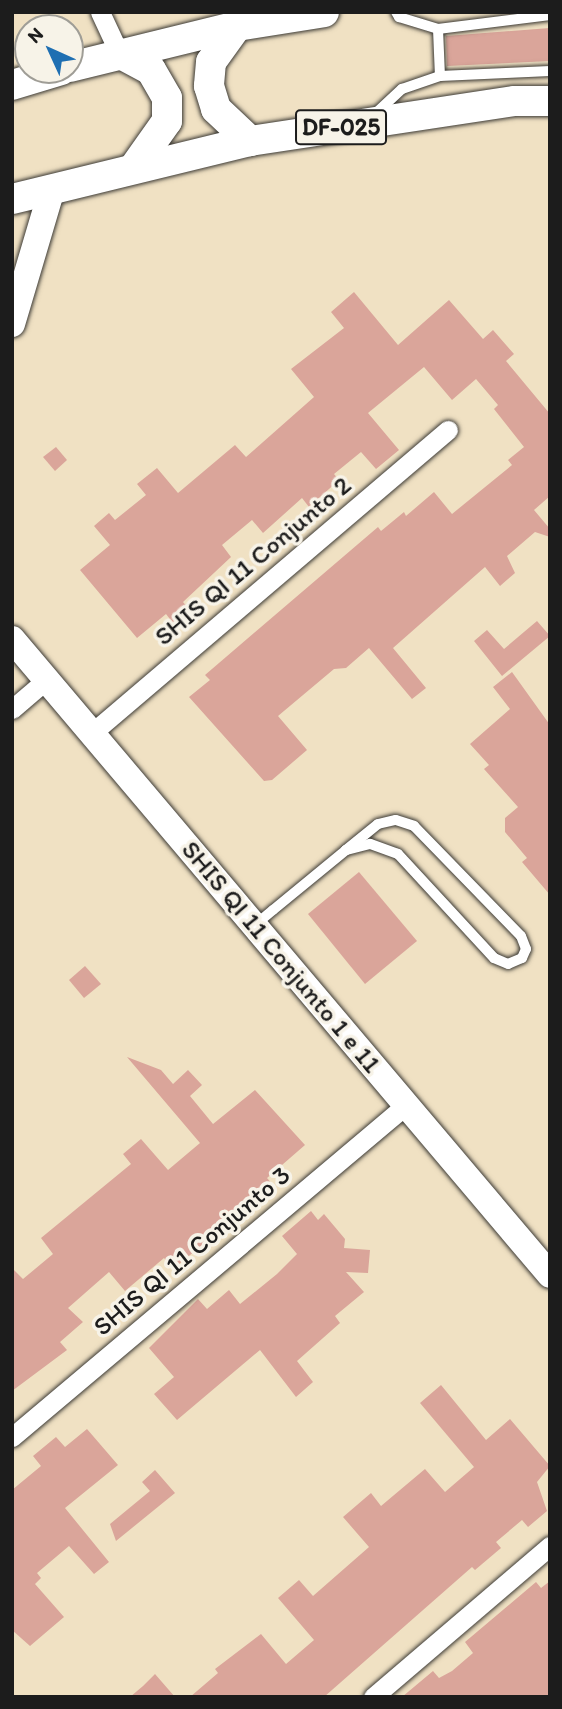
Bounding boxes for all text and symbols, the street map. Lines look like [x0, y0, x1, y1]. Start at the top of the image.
north arrow [14, 14, 84, 84]
text: N [23, 23, 48, 48]
road number: DF-025 [294, 106, 388, 148]
street label: SHIS QI 11 Conjunto 2 [147, 469, 359, 653]
street label: SHIS QI 11 Conjunto 1 e 11 [174, 833, 388, 1081]
street label: SHIS QI 11 Conjunto 3 [86, 1159, 298, 1343]

